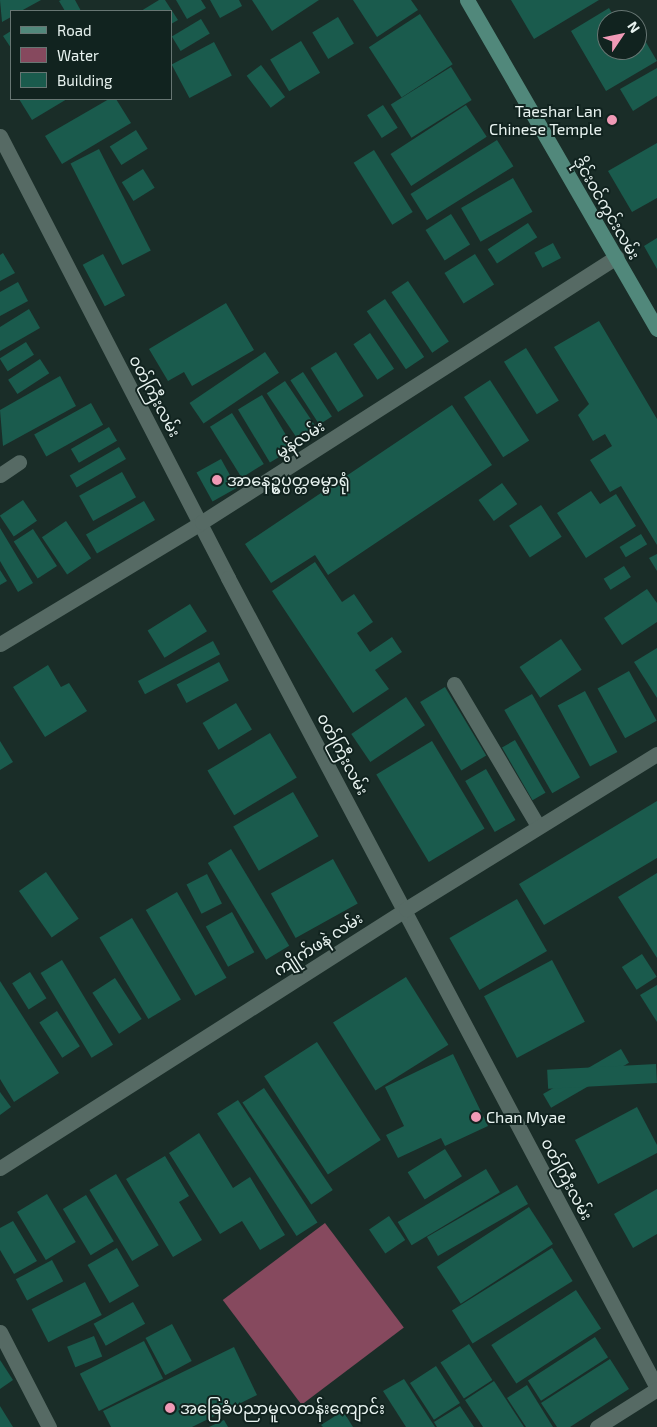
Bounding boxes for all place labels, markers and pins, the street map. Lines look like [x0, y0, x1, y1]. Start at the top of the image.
place label: Taeshar Lan Chinese Temple [489, 101, 602, 139]
marker: Taeshar Lan Chinese Temple [606, 114, 618, 126]
place label: အာနေဥ္စပ္ပတ္တဓမ္မာရုံ [227, 470, 349, 490]
marker: အာနေဥ္စပ္ပတ္တဓမ္မာရုံ [211, 474, 223, 486]
place label: Chan Myae [486, 1107, 566, 1127]
marker: Chan Myae [470, 1111, 482, 1123]
place label: အခြေခံပညာမူလတန်းကျောင်း [180, 1398, 385, 1418]
marker: အခြေခံပညာမူလတန်းကျောင်း [164, 1402, 176, 1414]

